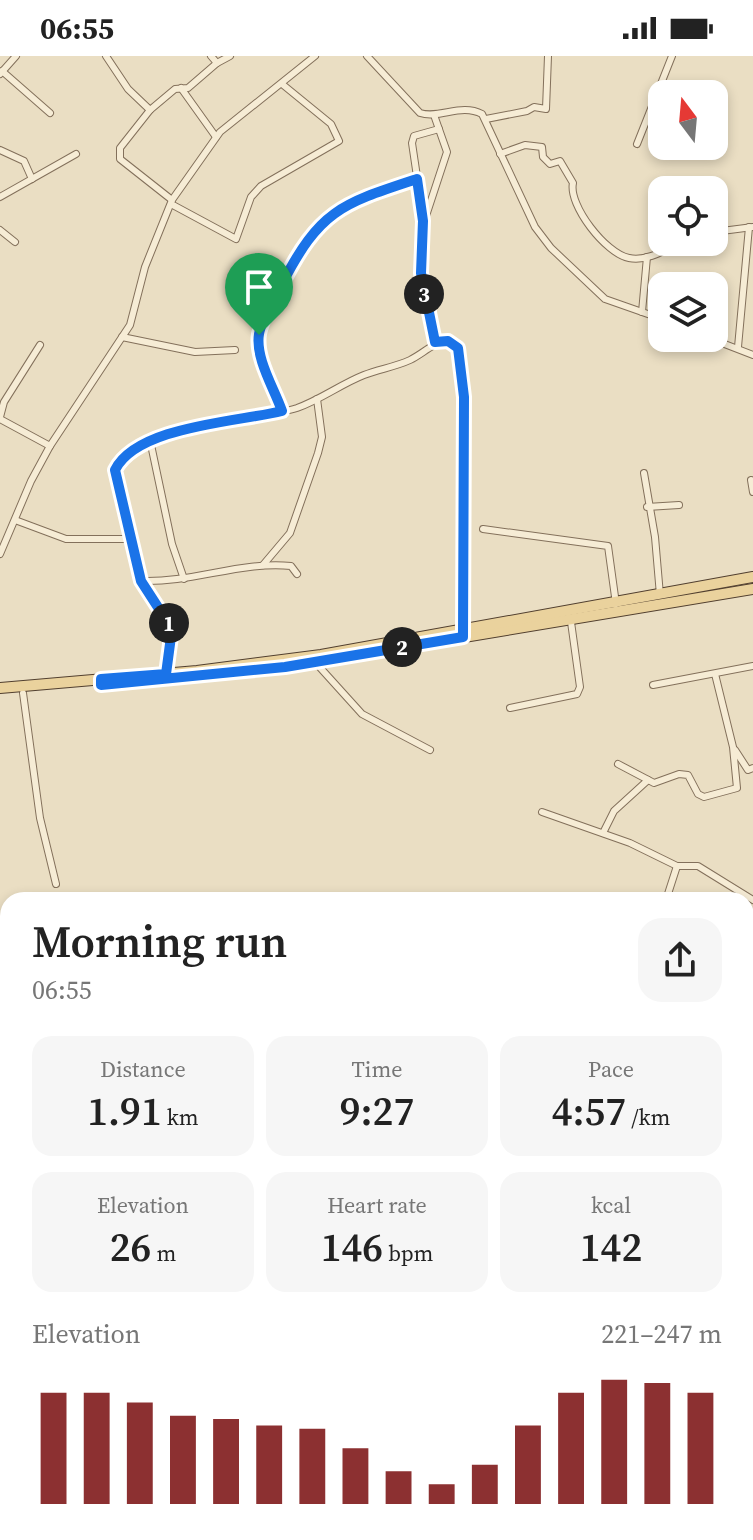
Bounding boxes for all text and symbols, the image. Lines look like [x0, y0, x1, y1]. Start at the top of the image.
text: 06:55 [40, 8, 114, 49]
north arrow [648, 80, 728, 160]
map controls [648, 80, 728, 352]
button: locate [648, 176, 728, 256]
pin [225, 253, 293, 335]
icon: arrive [237, 265, 281, 309]
button: layers [648, 272, 728, 352]
pin: 3 [404, 274, 444, 314]
text: 3 [418, 279, 430, 309]
pin: 1 [149, 603, 189, 643]
text: 1 [163, 608, 175, 638]
pin: 2 [382, 627, 422, 667]
text: 2 [396, 632, 408, 662]
text: Morning run [32, 911, 288, 972]
button: share [638, 918, 722, 1002]
text: 06:55 [32, 972, 92, 1008]
text: Distance [100, 1054, 186, 1084]
text: Time [352, 1054, 402, 1084]
text: Pace [588, 1054, 634, 1084]
text: 1.91 [87, 1084, 162, 1138]
text: 9:27 [340, 1084, 414, 1138]
text: 4:57 [552, 1084, 626, 1138]
text: km [162, 1102, 199, 1132]
text: /km [626, 1102, 670, 1132]
text: Elevation [97, 1190, 189, 1220]
text: Heart rate [327, 1190, 427, 1220]
text: kcal [591, 1190, 631, 1220]
text: 26 [110, 1220, 151, 1274]
text: 146 [321, 1220, 383, 1274]
text: 142 [580, 1220, 642, 1274]
text: m [151, 1238, 176, 1268]
text: bpm [383, 1238, 433, 1268]
text: Elevation [32, 1316, 141, 1352]
text: 221–247 m [601, 1316, 722, 1352]

